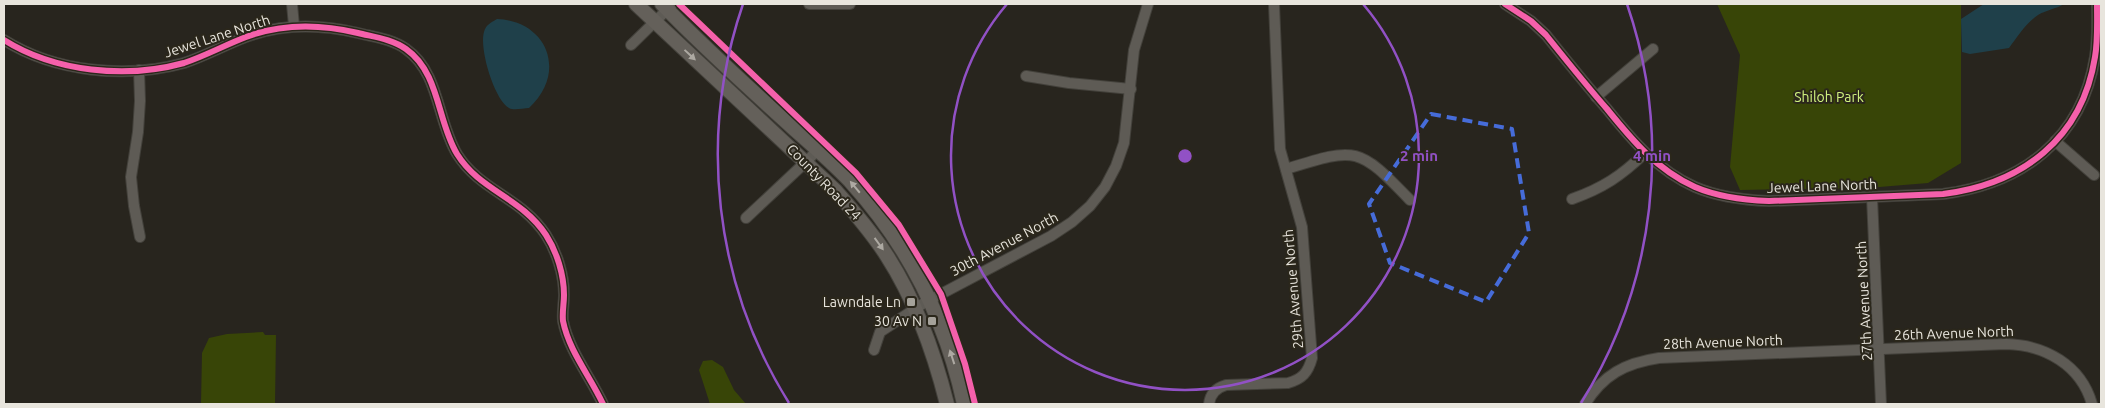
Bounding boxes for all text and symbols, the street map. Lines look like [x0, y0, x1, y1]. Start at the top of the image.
street label: Jewel Lane North [162, 11, 272, 61]
one-way arrow [684, 49, 696, 61]
park label: Shiloh Park [1794, 89, 1864, 105]
street label: County Road 24 [784, 141, 864, 223]
centre of rings [1176, 147, 1194, 165]
text: 2 min [1400, 147, 1438, 164]
text: 4 min [1633, 147, 1671, 164]
street label: Jewel Lane North [1767, 176, 1877, 196]
one-way arrow [849, 181, 860, 194]
street label: 30th Avenue North [947, 209, 1061, 279]
street label: 29th Avenue North [1280, 229, 1306, 349]
one-way arrow [874, 237, 884, 251]
street label: 27th Avenue North [1853, 241, 1875, 361]
place label: Lawndale Ln [823, 294, 901, 310]
marker: Lawndale Ln [905, 296, 917, 308]
place label: 30 Av N [874, 313, 922, 329]
marker: 30 Av N [926, 315, 938, 327]
street label: 26th Avenue North [1894, 323, 2014, 343]
street label: 28th Avenue North [1663, 332, 1783, 352]
one-way arrow [947, 349, 955, 364]

